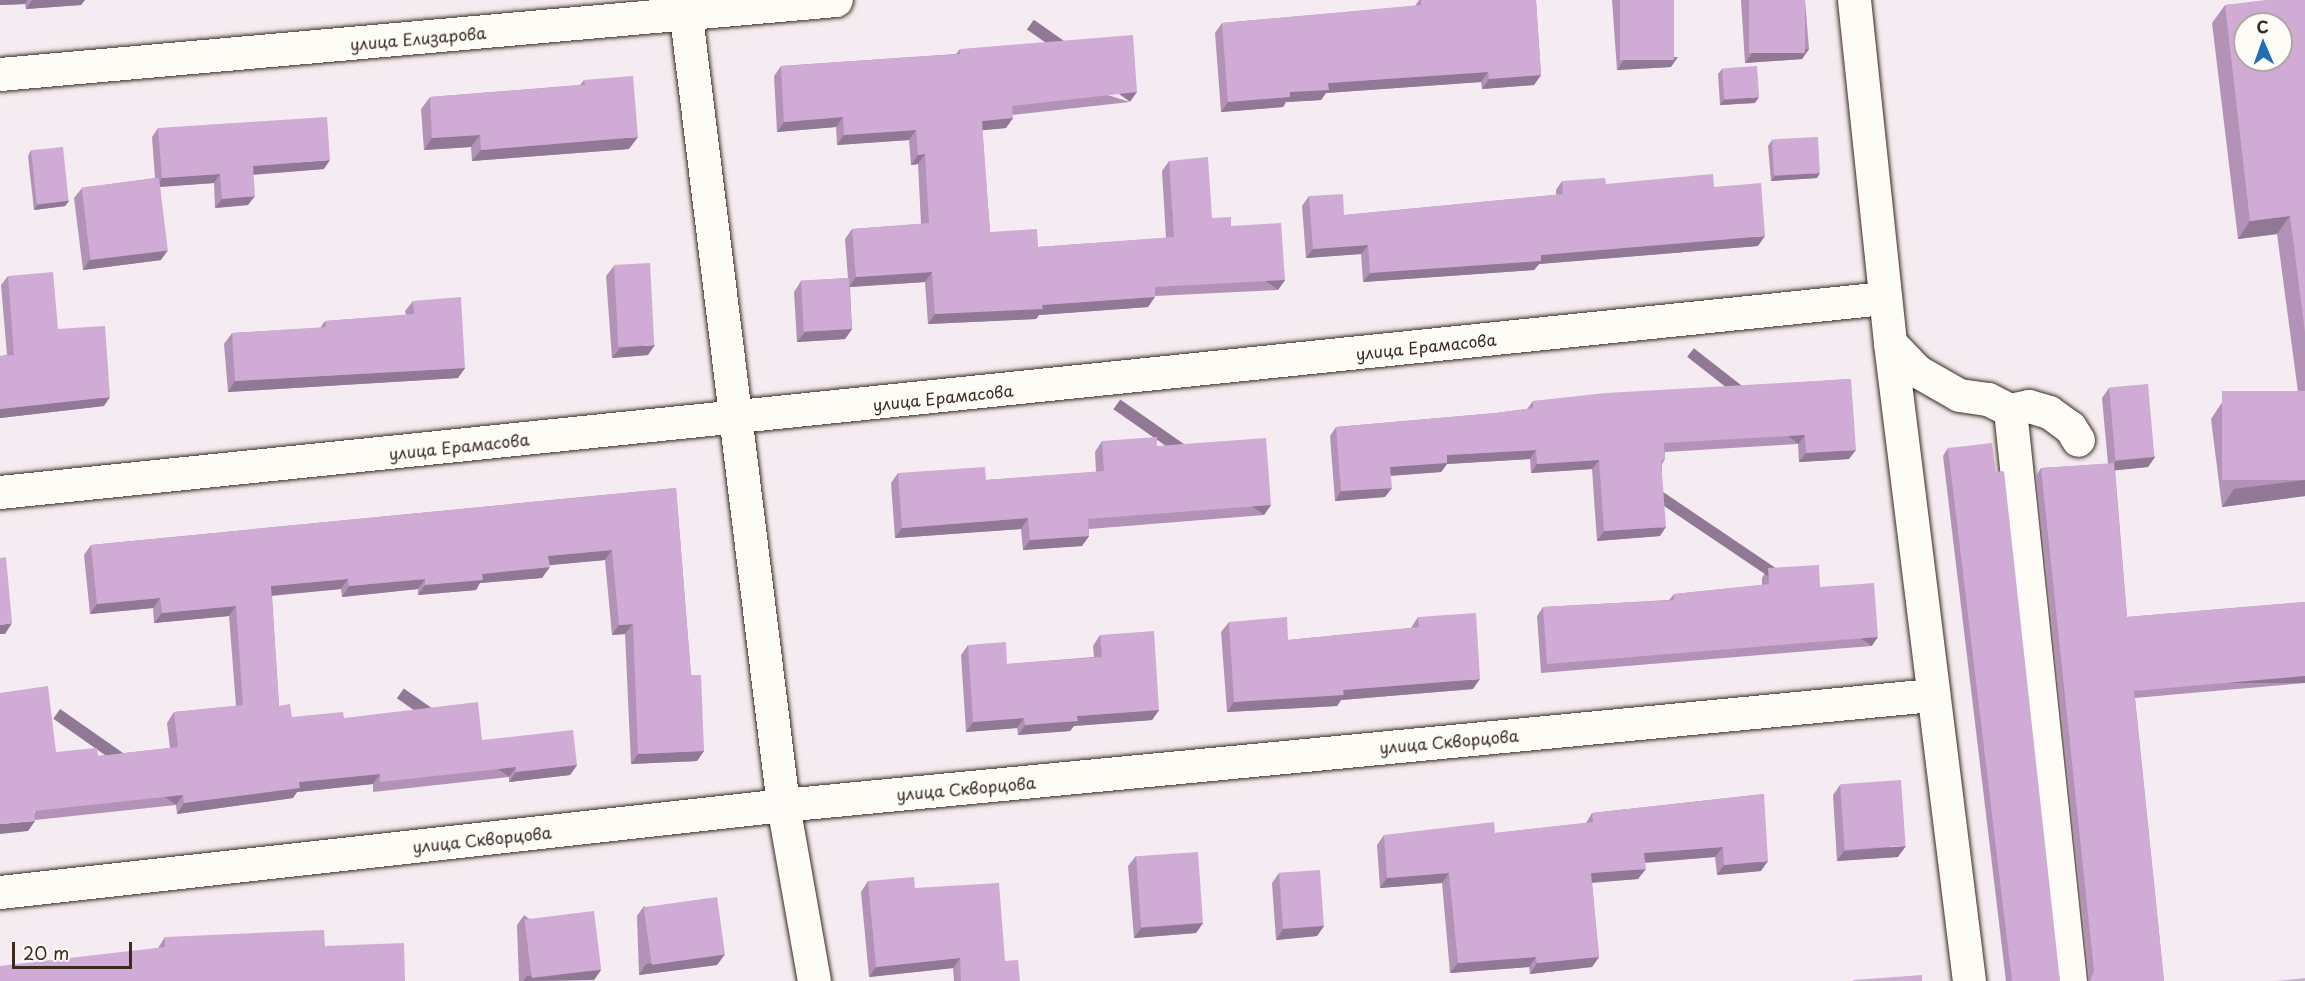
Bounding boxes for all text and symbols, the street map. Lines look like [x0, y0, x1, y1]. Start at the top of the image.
north arrow [2233, 12, 2293, 72]
text: С [2256, 14, 2269, 38]
street label: улица Елизарова [349, 22, 487, 54]
street label: улица Ерамасова [1355, 329, 1497, 363]
street label: улица Ерамасова [872, 380, 1014, 414]
street label: улица Ерамасова [388, 429, 530, 463]
street label: улица Скворцова [1378, 725, 1520, 757]
street label: улица Скворцова [895, 772, 1037, 804]
street label: улица Скворцова [411, 822, 553, 856]
scale bar [15, 930, 135, 968]
text: 20 m [23, 939, 69, 966]

